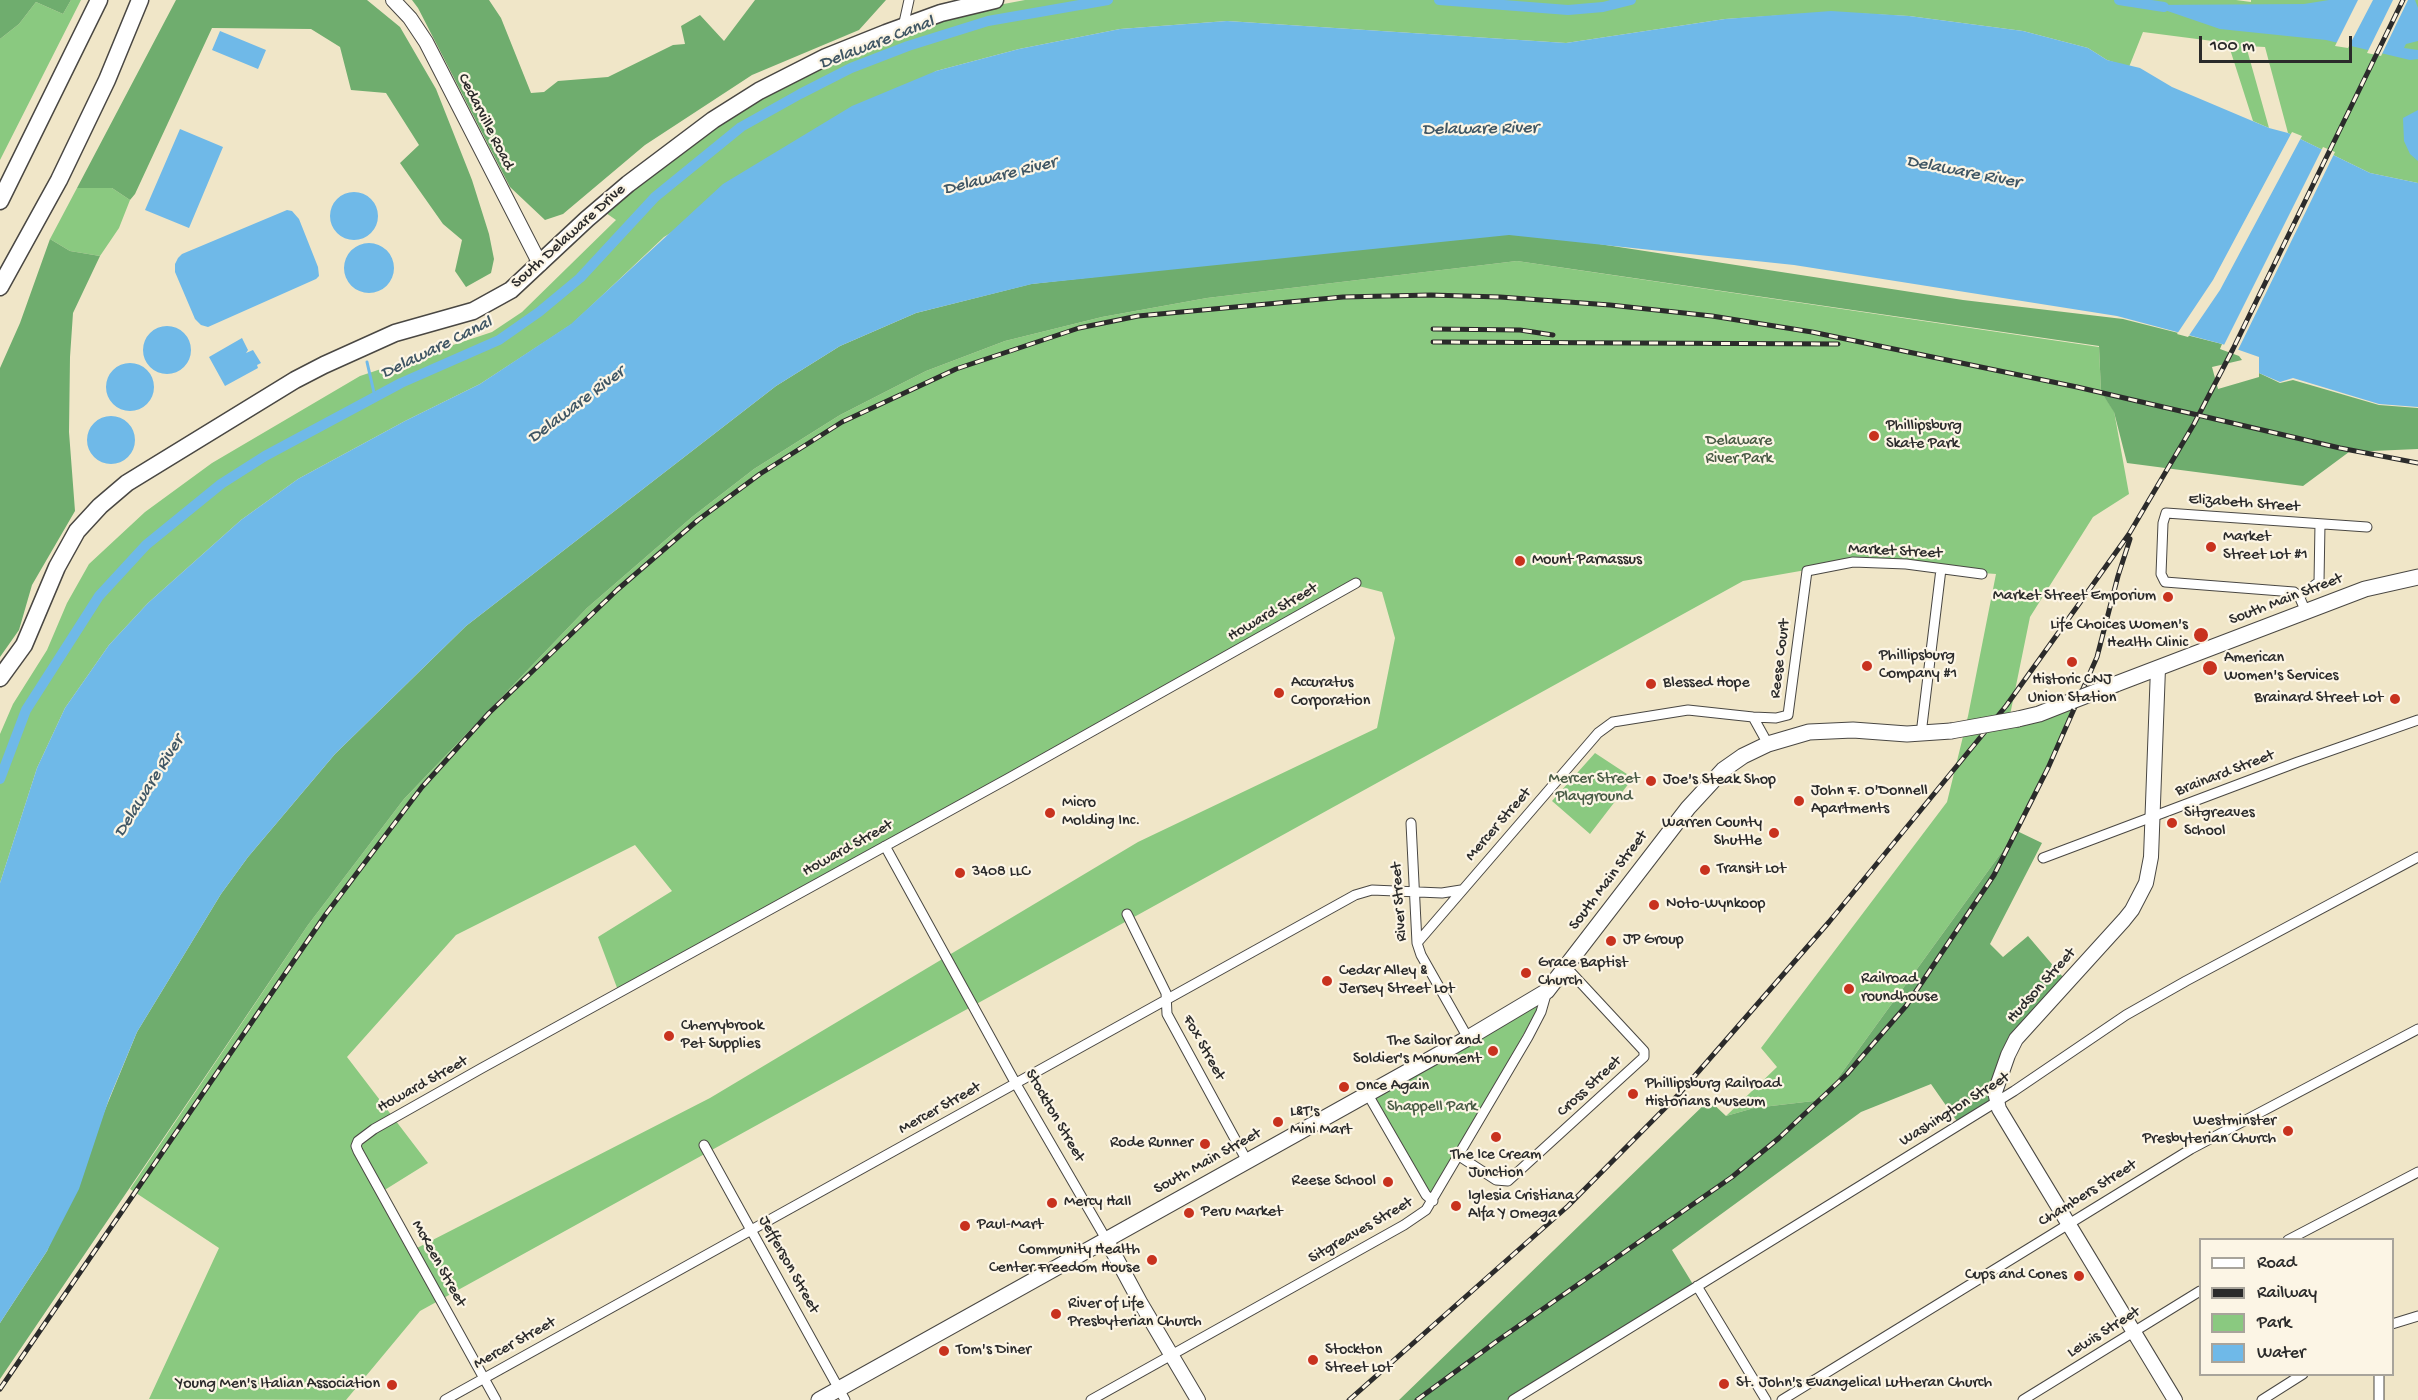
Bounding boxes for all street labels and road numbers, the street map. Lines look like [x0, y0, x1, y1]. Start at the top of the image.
street label: Cedarville Road [453, 71, 517, 173]
street label: South Delaware Drive [508, 181, 630, 293]
street label: Elizabeth Street [2188, 491, 2300, 517]
street label: Market Street [1848, 540, 1942, 564]
street label: South Main Street [2227, 570, 2345, 630]
street label: Howard Street [1225, 580, 1321, 646]
street label: Reese Court [1767, 618, 1795, 700]
street label: Brainard Street [2173, 746, 2277, 802]
street label: Mercer Street [1462, 784, 1536, 866]
street label: Howard Street [800, 816, 896, 882]
street label: South Main Street [1565, 827, 1653, 935]
street label: River Street [1388, 862, 1412, 942]
street label: Hudson Street [2003, 945, 2081, 1027]
street label: Fox Street [1177, 1012, 1229, 1084]
street label: Howard Street [375, 1052, 471, 1118]
street label: Cross Street [1554, 1052, 1626, 1122]
street label: Stockton Street [1020, 1066, 1088, 1166]
street label: Washington Street [1896, 1068, 2014, 1152]
street label: Mercer Street [896, 1079, 984, 1139]
street label: South Main Street [1151, 1125, 1265, 1199]
street label: Chambers Street [2035, 1156, 2141, 1232]
street label: Sitgreaves Street [1306, 1193, 1416, 1269]
street label: Jefferson Street [753, 1213, 823, 1317]
street label: McKeen Street [406, 1217, 470, 1311]
street label: Lewis Street [2064, 1303, 2144, 1363]
street label: Mercer Street [471, 1314, 559, 1374]

